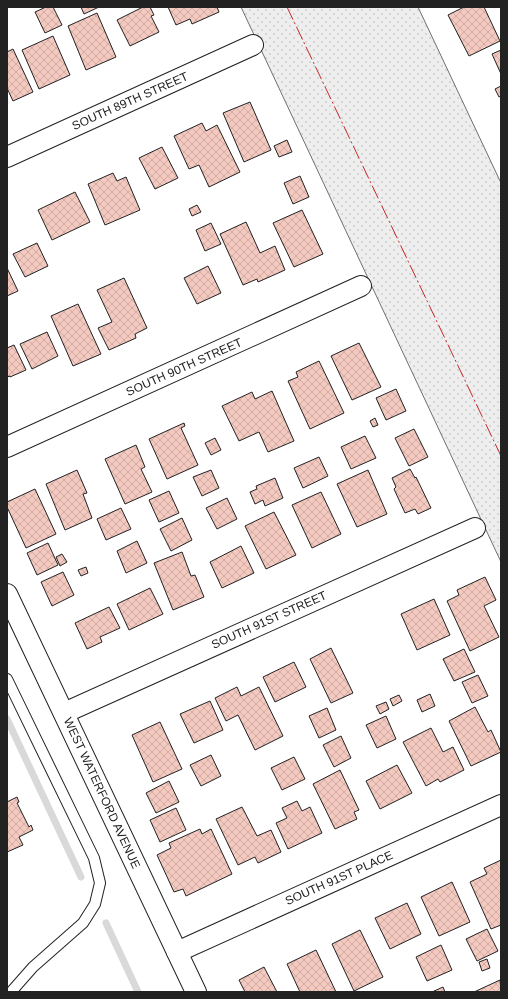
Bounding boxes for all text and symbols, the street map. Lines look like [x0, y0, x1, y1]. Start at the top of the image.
street label: SOUTH 89TH STREET [70, 69, 191, 133]
street label: SOUTH 90TH STREET [124, 335, 245, 399]
street label: SOUTH 91ST STREET [209, 588, 329, 652]
street label: WEST WATERFORD AVENUE [61, 715, 143, 871]
street label: SOUTH 91ST PLACE [283, 848, 395, 908]

